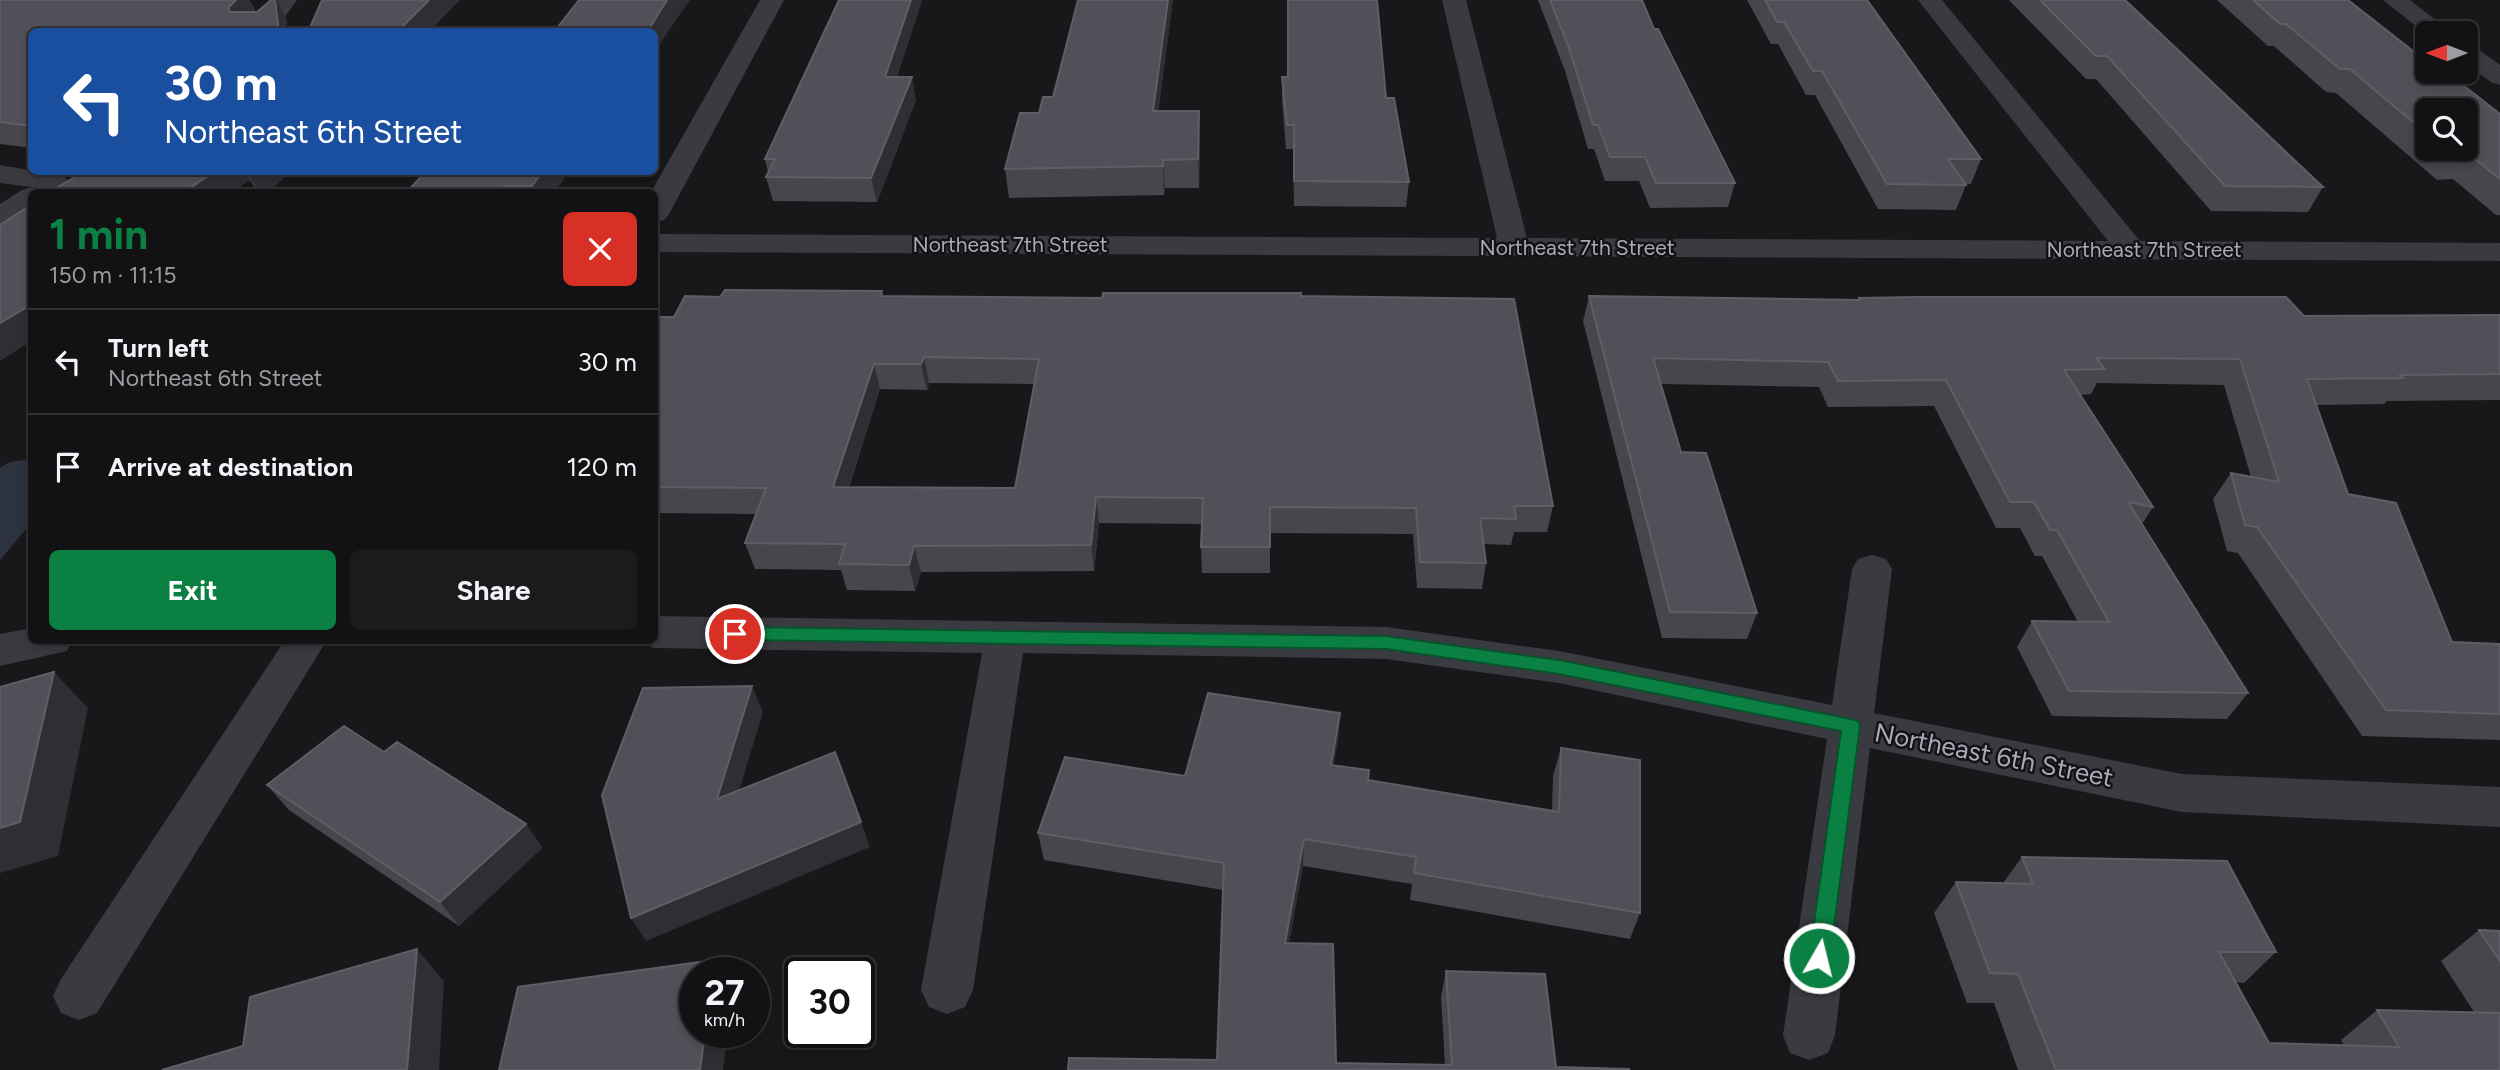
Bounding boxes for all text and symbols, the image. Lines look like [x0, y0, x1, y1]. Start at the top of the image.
north arrow [2415, 21, 2478, 84]
map controls [2415, 21, 2478, 161]
text: 30 m [164, 53, 277, 112]
icon: left [49, 56, 140, 147]
button: search [2415, 98, 2478, 161]
text: Northeast 6th Street [164, 113, 462, 151]
text: 1 min [49, 209, 148, 260]
button: close [563, 212, 637, 286]
street label: Northeast 7th Street [912, 232, 1108, 257]
street label: Northeast 7th Street [1479, 235, 1675, 260]
street label: Northeast 7th Street [2046, 237, 2242, 262]
text: 150 m · 11:15 [49, 261, 176, 289]
text: Turn left [108, 332, 209, 364]
icon: left [49, 343, 87, 381]
text: 30 m [578, 346, 637, 378]
text: Northeast 6th Street [108, 364, 322, 392]
icon: arrive [49, 448, 87, 486]
text: Arrive at destination [108, 451, 353, 483]
text: 120 m [567, 451, 637, 483]
button: Exit [49, 550, 336, 630]
button: Share [350, 550, 637, 630]
pin [705, 604, 765, 664]
icon: arrive [716, 615, 754, 653]
street label: Northeast 6th Street [1872, 716, 2116, 794]
position arrow [1782, 921, 1856, 995]
speed limit sign: 30 [784, 957, 875, 1048]
text: 27 [705, 972, 744, 1014]
text: km/h [704, 1009, 745, 1031]

